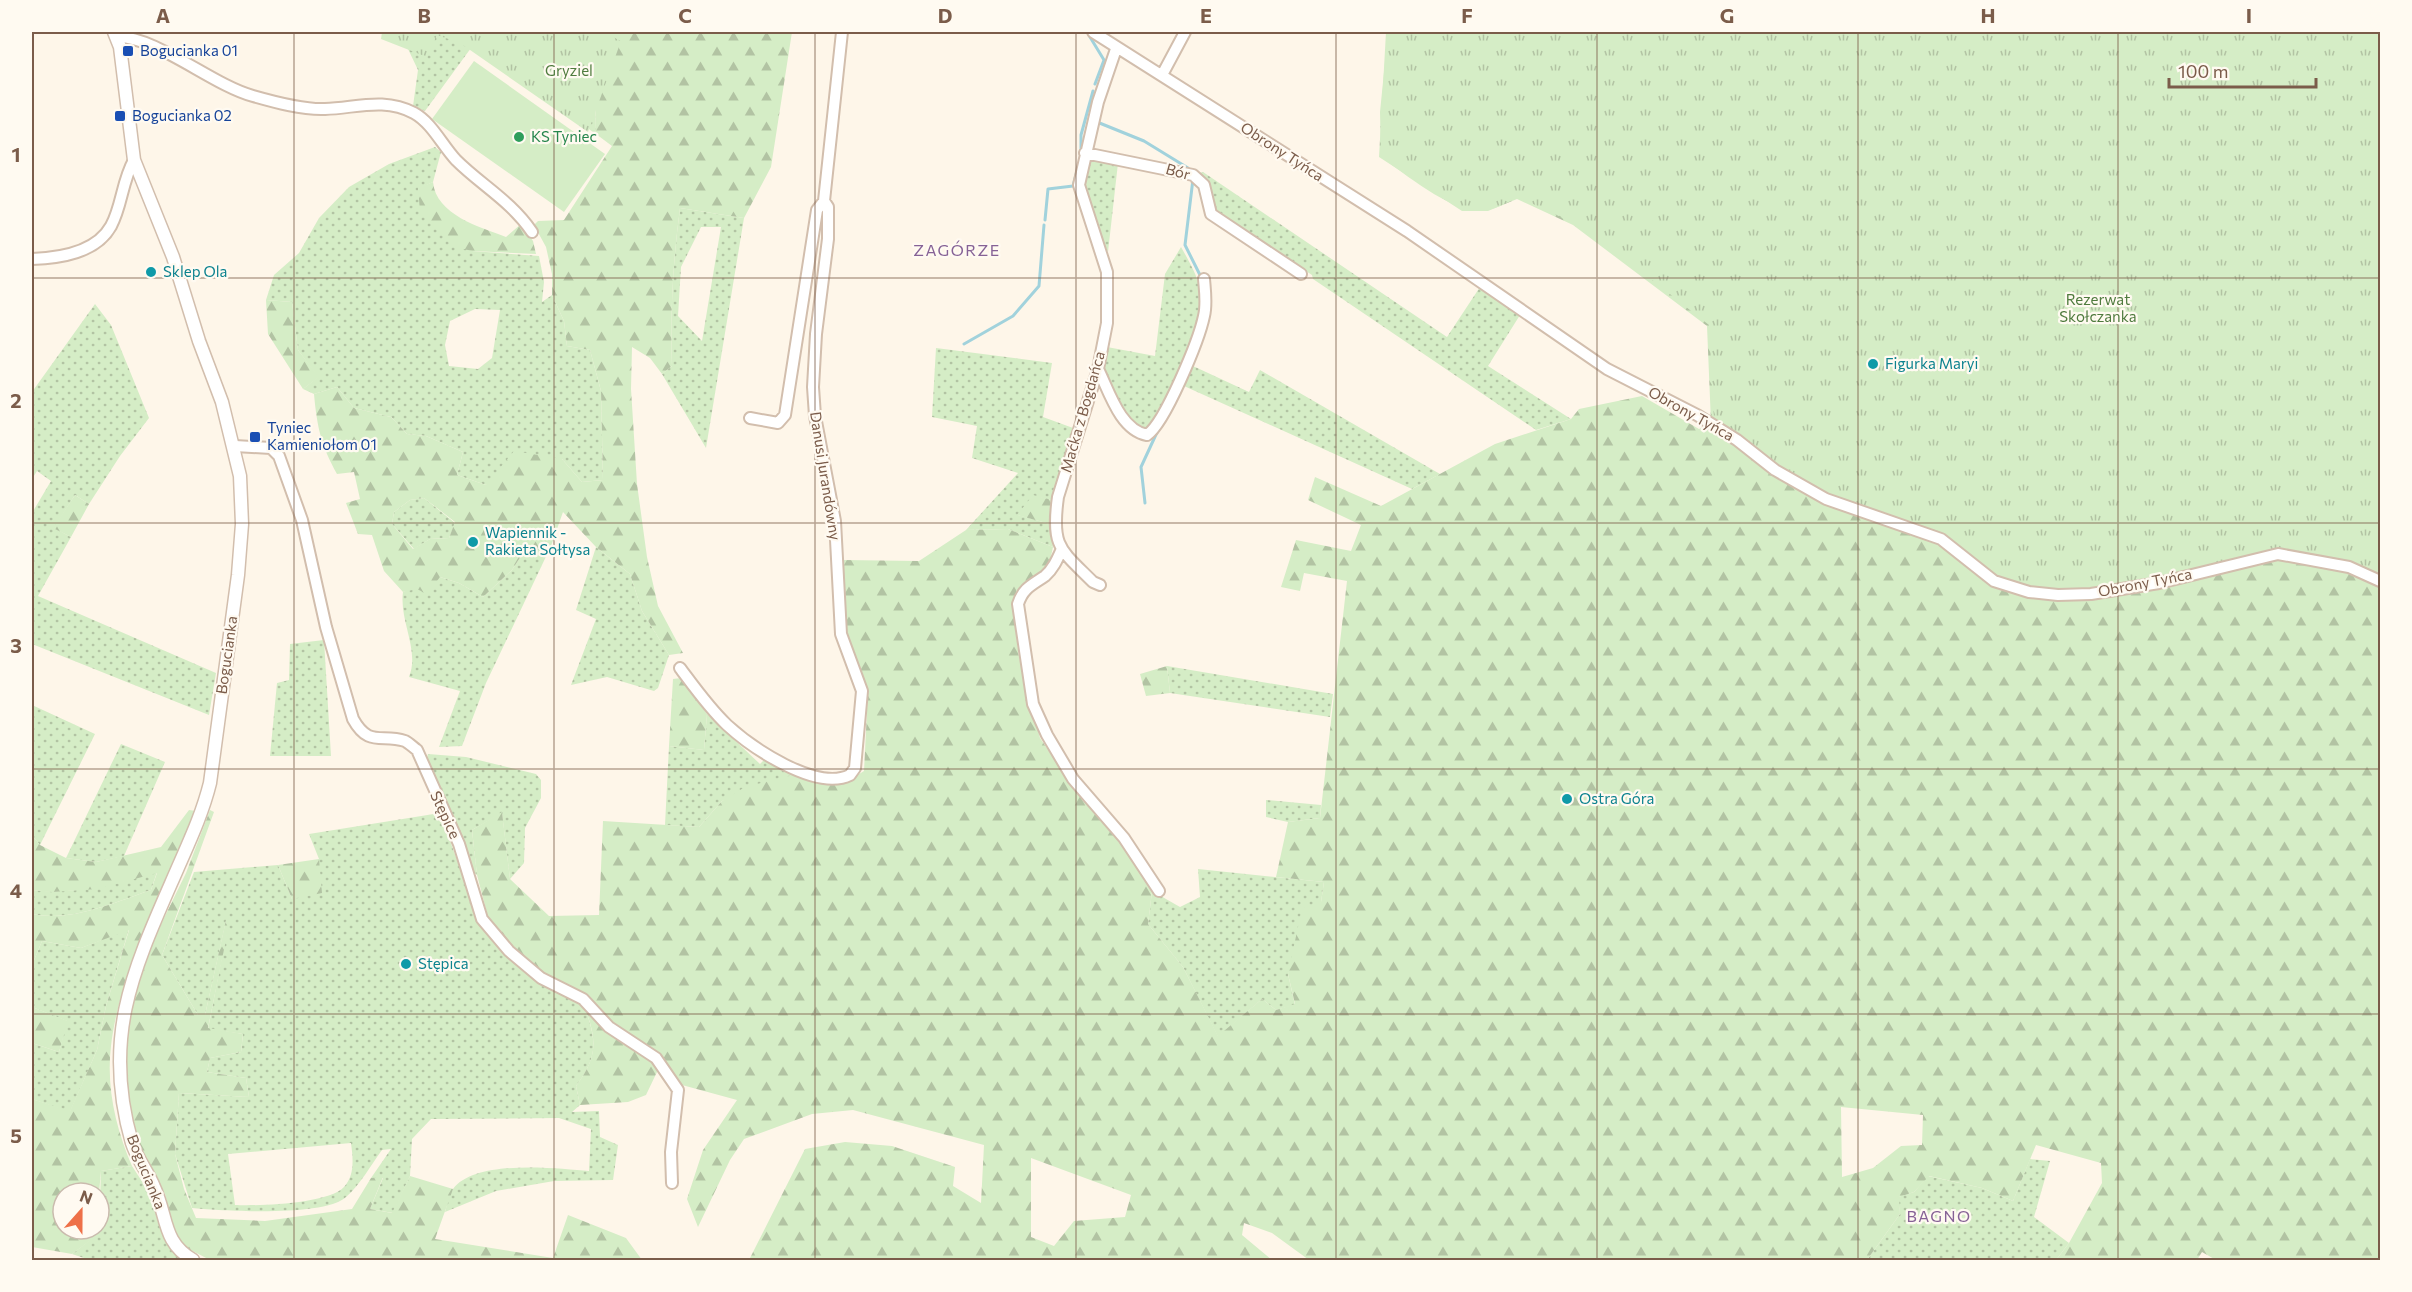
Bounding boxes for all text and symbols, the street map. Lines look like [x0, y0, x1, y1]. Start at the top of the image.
text: A [156, 3, 170, 27]
text: B [417, 3, 431, 27]
text: C [678, 3, 692, 27]
text: D [938, 3, 952, 27]
text: E [1200, 3, 1212, 27]
text: F [1461, 3, 1473, 27]
text: G [1720, 3, 1734, 27]
text: H [1981, 3, 1996, 27]
text: I [2246, 3, 2252, 27]
place label: Bogucianka 01 [140, 41, 238, 59]
marker: Bogucianka 01 [121, 44, 135, 58]
scale bar [2169, 51, 2316, 89]
text: 100 m [2178, 60, 2228, 82]
park label: Gryziel [545, 61, 593, 79]
place label: Bogucianka 02 [132, 106, 232, 124]
marker: Bogucianka 02 [113, 109, 127, 123]
street label: Obrony Tyńca [1238, 118, 1327, 185]
place label: KS Tyniec [531, 127, 597, 145]
marker: KS Tyniec [512, 130, 526, 144]
text: 1 [11, 142, 21, 166]
street label: Bór [1164, 159, 1193, 183]
district label: ZAGÓRZE [913, 240, 1001, 259]
place label: Sklep Ola [163, 262, 227, 280]
marker: Sklep Ola [144, 265, 158, 279]
park label: Rezerwat Skołczanka [2059, 290, 2137, 325]
street label: Maćka z Bogdańca [1056, 349, 1108, 475]
place label: Figurka Maryi [1885, 354, 1978, 372]
marker: Figurka Maryi [1866, 357, 1880, 371]
street label: Obrony Tyńca [1646, 382, 1737, 444]
text: 2 [10, 388, 22, 412]
street label: Danusi Jurandówny [807, 410, 845, 542]
place label: Tyniec Kamieniołom 01 [267, 418, 377, 453]
marker: Tyniec Kamieniołom 01 [248, 430, 262, 444]
place label: Wapiennik - Rakieta Sołtysa [485, 523, 590, 558]
marker: Wapiennik - Rakieta Sołtysa [466, 535, 480, 549]
street label: Obrony Tyńca [2096, 564, 2193, 600]
street label: Bogucianka [212, 615, 240, 695]
text: 3 [10, 633, 22, 657]
street label: Stępice [427, 788, 465, 841]
place label: Ostra Góra [1579, 789, 1654, 807]
marker: Ostra Góra [1560, 792, 1574, 806]
text: 4 [10, 878, 22, 902]
place label: Stępica [418, 954, 469, 972]
marker: Stępica [399, 957, 413, 971]
text: 5 [10, 1123, 22, 1147]
street label: Bogucianka [124, 1132, 170, 1212]
north arrow [51, 1181, 111, 1241]
text: N [78, 1186, 96, 1208]
district label: BAGNO [1906, 1206, 1972, 1225]

